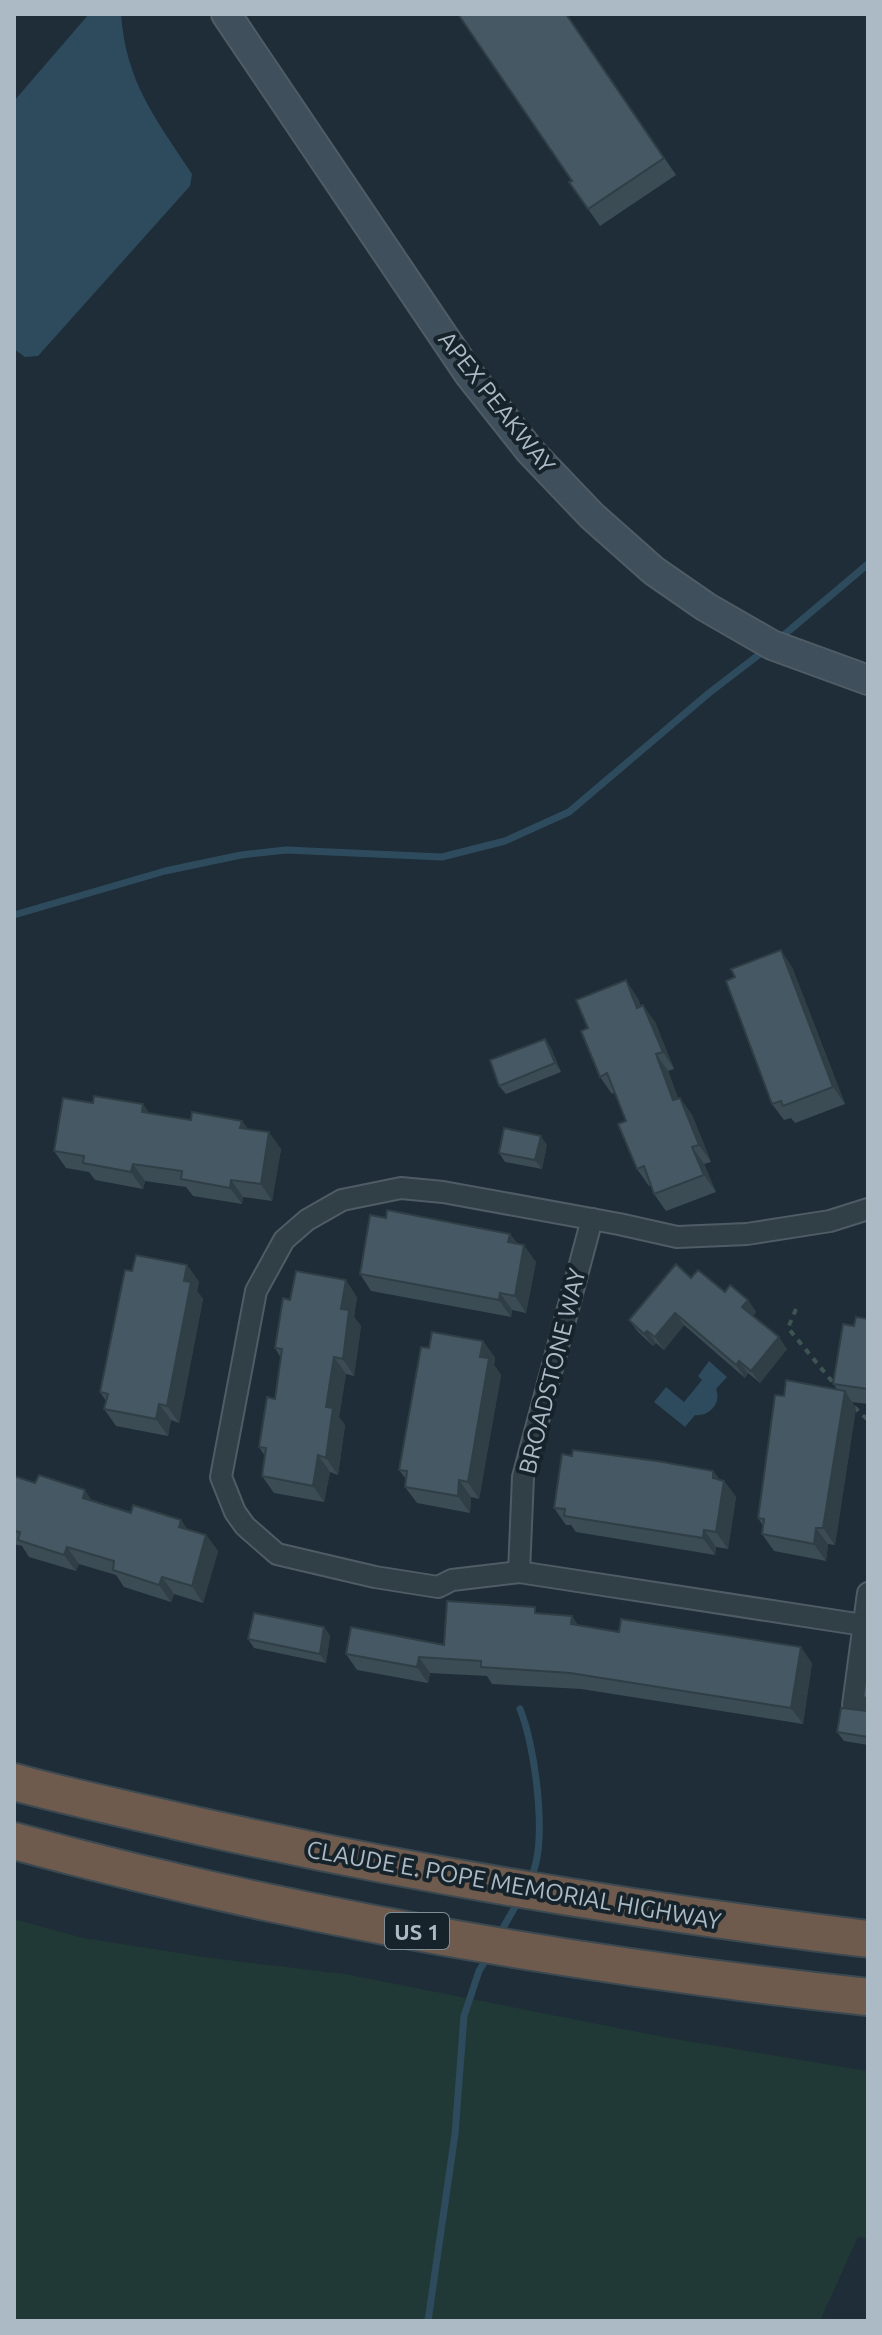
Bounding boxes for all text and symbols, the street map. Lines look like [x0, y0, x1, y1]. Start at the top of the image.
street label: APEX PEAKWAY [433, 326, 561, 478]
street label: BROADSTONE WAY [513, 1265, 591, 1477]
street label: CLAUDE E. POPE MEMORIAL HIGHWAY [305, 1835, 723, 1935]
road number: US 1 [385, 1913, 449, 1949]

